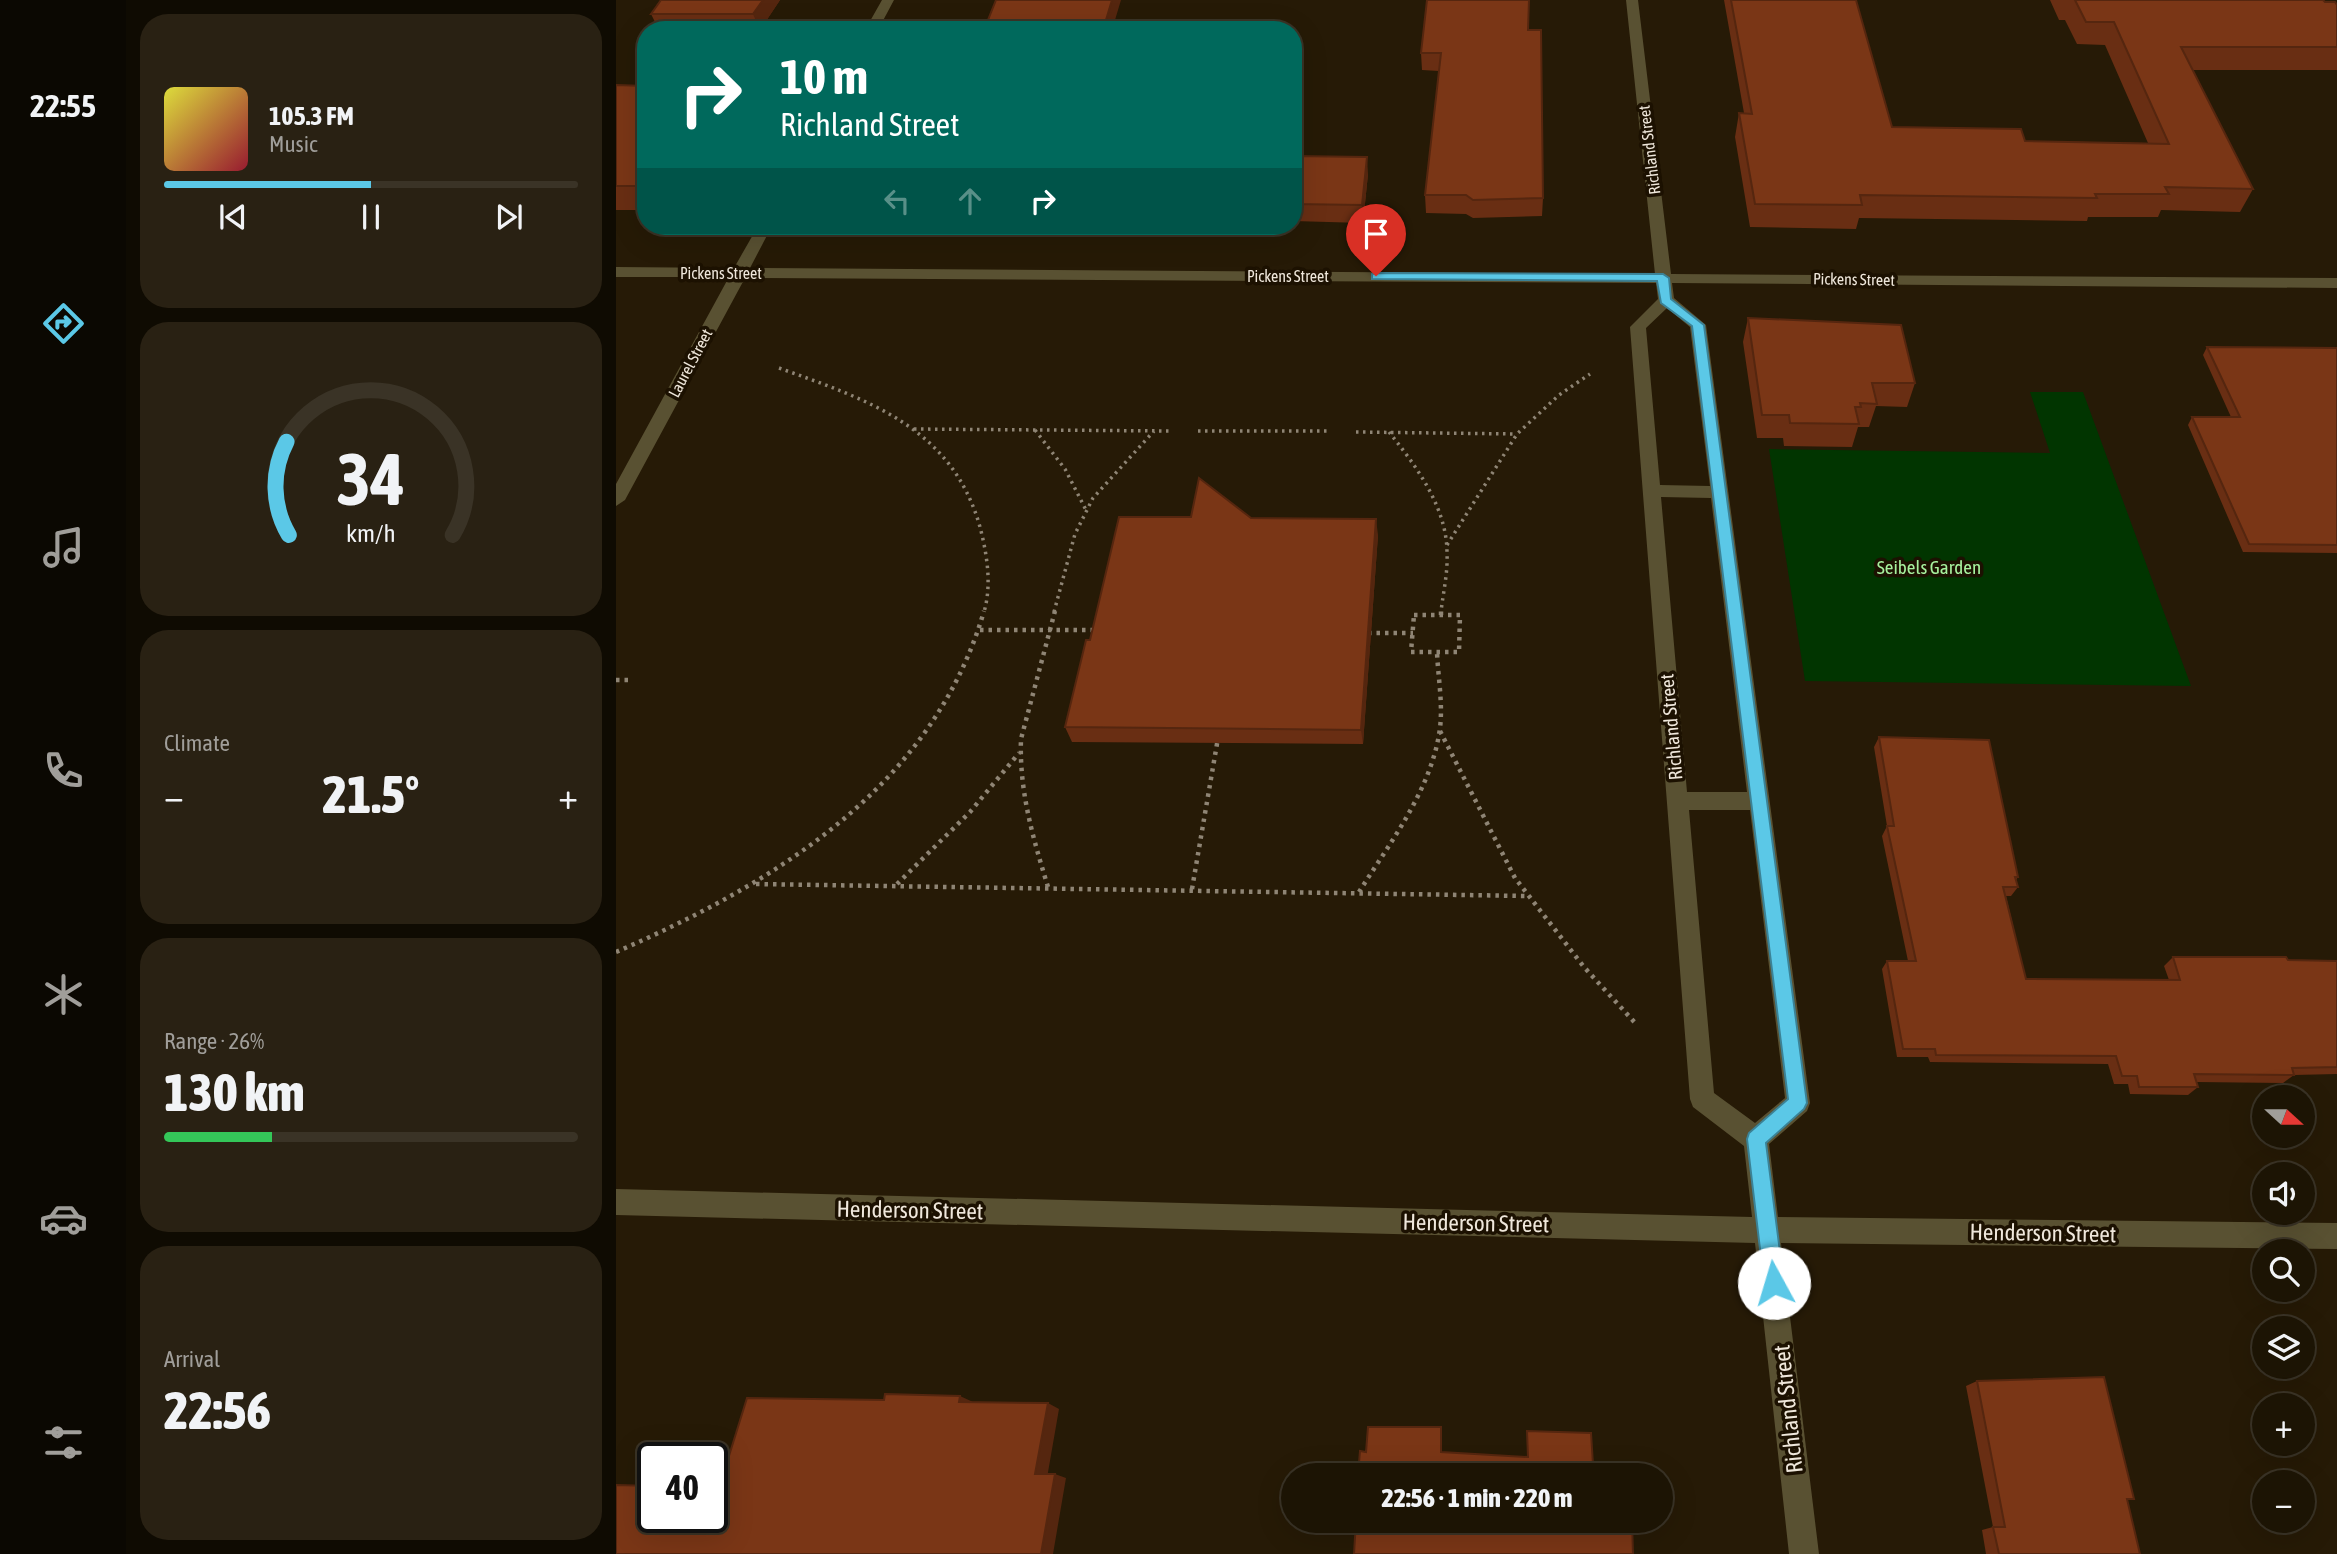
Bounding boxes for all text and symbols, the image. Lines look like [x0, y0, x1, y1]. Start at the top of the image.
text: 10 m [780, 48, 868, 104]
icon: right [665, 49, 756, 140]
text: 22:55 [30, 87, 96, 124]
text: 105.3 FM [269, 101, 354, 131]
street label: Richland Street [1635, 104, 1663, 196]
text: Richland Street [780, 106, 959, 143]
text: Music [269, 131, 317, 157]
icon: left [878, 182, 916, 220]
icon: ahead [951, 182, 989, 220]
icon: right [1024, 182, 1062, 220]
icon: previous [214, 198, 252, 236]
icon: pause [352, 198, 390, 236]
icon: next [490, 198, 528, 236]
pin [1346, 204, 1406, 276]
icon: arrive [1357, 215, 1395, 253]
street label: Pickens Street [680, 264, 762, 282]
street label: Pickens Street [1247, 267, 1329, 285]
street label: Pickens Street [1813, 269, 1895, 289]
icon: directions [39, 299, 88, 348]
street label: Laurel Street [664, 325, 716, 400]
text: 34 [337, 437, 405, 520]
text: km/h [346, 519, 396, 547]
icon: music [39, 523, 88, 572]
park label: Seibels Garden [1877, 556, 1981, 578]
street label: Richland Street [1655, 673, 1687, 781]
text: Climate [164, 730, 230, 756]
icon: phone [39, 746, 88, 795]
text: 21.5° [323, 764, 419, 824]
text: − [164, 774, 184, 817]
text: + [558, 774, 578, 817]
icon: climate [39, 970, 88, 1019]
text: Range · 26% [164, 1028, 264, 1054]
text: 130 km [164, 1062, 305, 1122]
north arrow [2252, 1085, 2315, 1148]
map controls [2252, 1085, 2315, 1533]
button: sound [2252, 1162, 2315, 1225]
icon: car [39, 1194, 88, 1243]
street label: Henderson Street [836, 1196, 984, 1224]
street label: Henderson Street [1402, 1209, 1550, 1237]
street label: Henderson Street [1969, 1219, 2117, 1247]
button: search [2252, 1239, 2315, 1302]
position arrow [1737, 1246, 1811, 1320]
button: layers [2252, 1316, 2315, 1379]
street label: Richland Street [1768, 1344, 1808, 1474]
text: Arrival [164, 1346, 220, 1372]
text: 22:56 [164, 1380, 271, 1440]
button: + [2252, 1393, 2315, 1456]
icon: filters [39, 1418, 88, 1467]
speed limit sign: 40 [637, 1442, 728, 1533]
button: − [2252, 1470, 2315, 1533]
text: 22:56 · 1 min · 220 m [1382, 1483, 1572, 1513]

